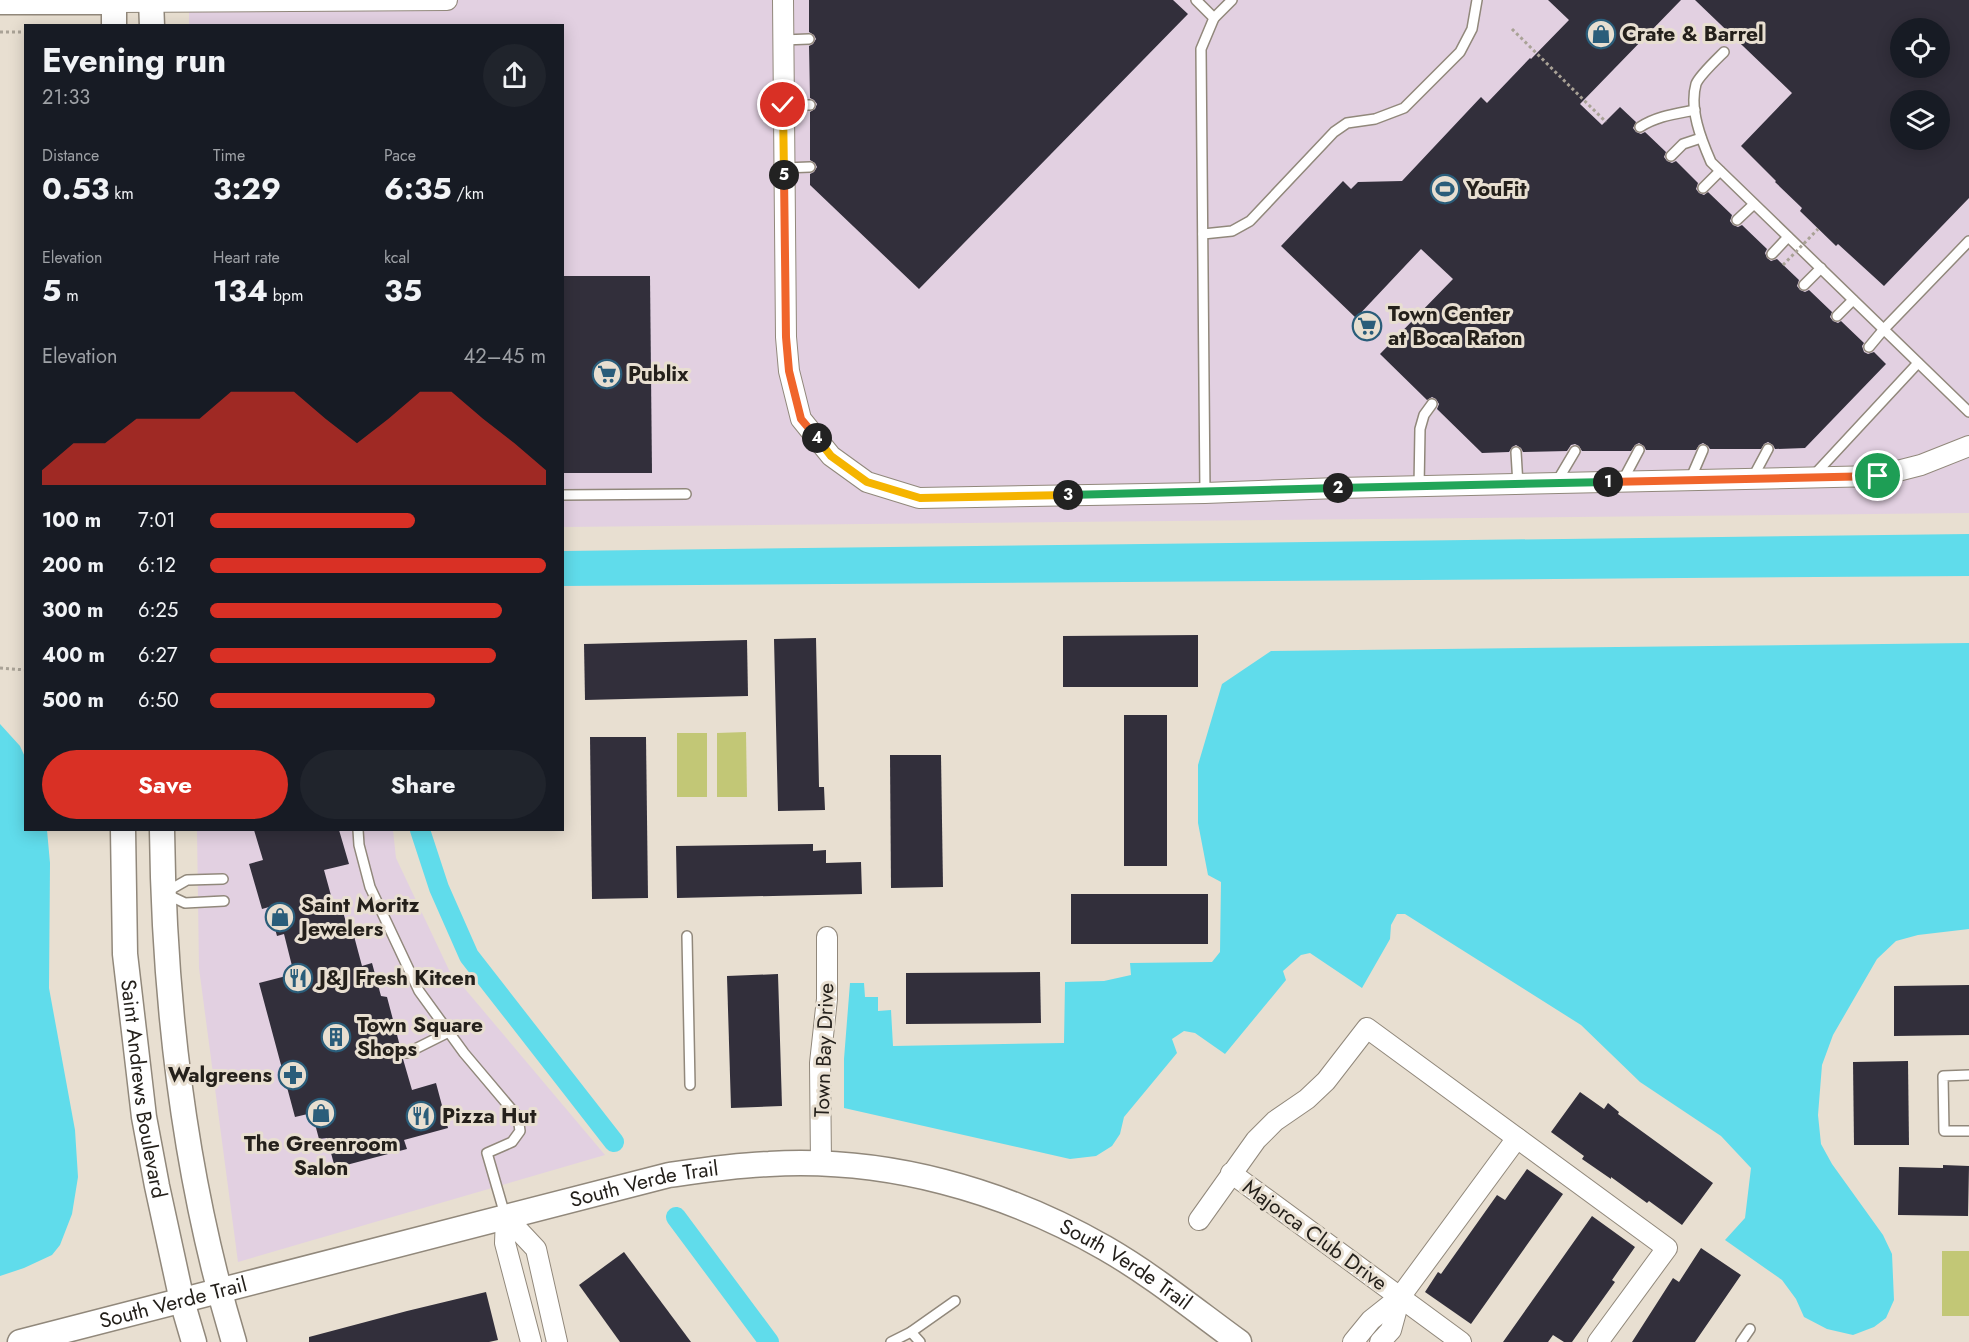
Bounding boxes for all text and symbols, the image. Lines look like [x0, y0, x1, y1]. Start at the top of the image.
shop icon: Crate & Barrel [1585, 18, 1617, 50]
map controls [1890, 18, 1950, 150]
button: locate [1890, 18, 1950, 78]
place label: Crate & Barrel [1622, 19, 1764, 49]
text: Evening run [42, 37, 226, 84]
button: share [483, 44, 546, 107]
pin [757, 79, 808, 130]
text: 21:33 [42, 83, 90, 112]
icon: check [766, 88, 799, 121]
button: layers [1890, 90, 1950, 150]
text: Distance [42, 144, 99, 167]
text: Time [213, 144, 245, 167]
text: Pace [384, 144, 416, 167]
pin: 5 [769, 160, 799, 190]
text: 5 [779, 163, 789, 186]
text: 0.53 [42, 167, 110, 210]
text: 3:29 [213, 167, 281, 210]
text: 6:35 [384, 167, 452, 210]
sports icon: YouFit [1429, 173, 1461, 205]
place label: YouFit [1465, 174, 1527, 204]
text: km [110, 182, 134, 205]
text: /km [452, 182, 484, 205]
text: Elevation [42, 246, 102, 269]
text: Heart rate [213, 246, 280, 269]
text: kcal [384, 246, 410, 269]
text: 5 [42, 269, 61, 312]
text: 134 [213, 269, 268, 312]
text: 35 [384, 269, 422, 312]
text: m [61, 284, 79, 307]
text: bpm [268, 284, 303, 307]
place label: Town Center at Boca Raton [1388, 299, 1523, 353]
supermarket icon: Town Center at Boca Raton [1351, 310, 1383, 342]
text: Elevation [42, 342, 117, 371]
text: 42–45 m [464, 342, 546, 371]
supermarket icon: Publix [591, 358, 623, 390]
place label: Publix [628, 359, 689, 389]
pin: 4 [802, 423, 832, 453]
text: 4 [811, 426, 823, 449]
pin [1852, 450, 1903, 501]
icon: arrive [1861, 459, 1894, 492]
pin: 1 [1593, 467, 1623, 497]
text: 1 [1604, 470, 1612, 493]
pin: 2 [1323, 473, 1353, 503]
text: 2 [1333, 476, 1343, 499]
pin: 3 [1053, 480, 1083, 510]
text: 3 [1063, 483, 1073, 506]
text: 100 m [42, 506, 101, 535]
text: 7:01 [138, 506, 176, 535]
text: 200 m [42, 551, 104, 580]
text: 6:12 [138, 551, 176, 580]
text: 300 m [42, 596, 103, 625]
text: 6:25 [138, 596, 178, 625]
text: 400 m [42, 641, 105, 670]
text: 6:27 [138, 641, 177, 670]
text: 500 m [42, 686, 104, 715]
text: 6:50 [138, 686, 179, 715]
button: Save [42, 750, 288, 819]
button: Share [300, 750, 546, 819]
place label: Saint Moritz Jewelers [297, 890, 419, 944]
shop icon: Saint Moritz Jewelers [264, 901, 296, 933]
restaurant icon: J&J Fresh Kitcen [282, 962, 314, 994]
place label: J&J Fresh Kitcen [315, 963, 476, 993]
street label: Saint Andrews Boulevard [113, 978, 174, 1201]
street label: Town Bay Drive [807, 982, 841, 1118]
place label: Town Square Shops [357, 1010, 483, 1064]
building icon: Town Square Shops [320, 1021, 352, 1053]
pharmacy icon: Walgreens [277, 1059, 309, 1091]
place label: Walgreens [168, 1060, 272, 1090]
shop icon: The Greenroom Salon [305, 1097, 337, 1129]
restaurant icon: Pizza Hut [405, 1100, 437, 1132]
place label: Pizza Hut [442, 1101, 537, 1131]
place label: The Greenroom Salon [244, 1129, 398, 1183]
street label: South Verde Trail [567, 1153, 720, 1215]
street label: Majorca Club Drive [1236, 1172, 1394, 1298]
street label: South Verde Trail [1054, 1211, 1198, 1317]
street label: South Verde Trail [96, 1269, 250, 1336]

